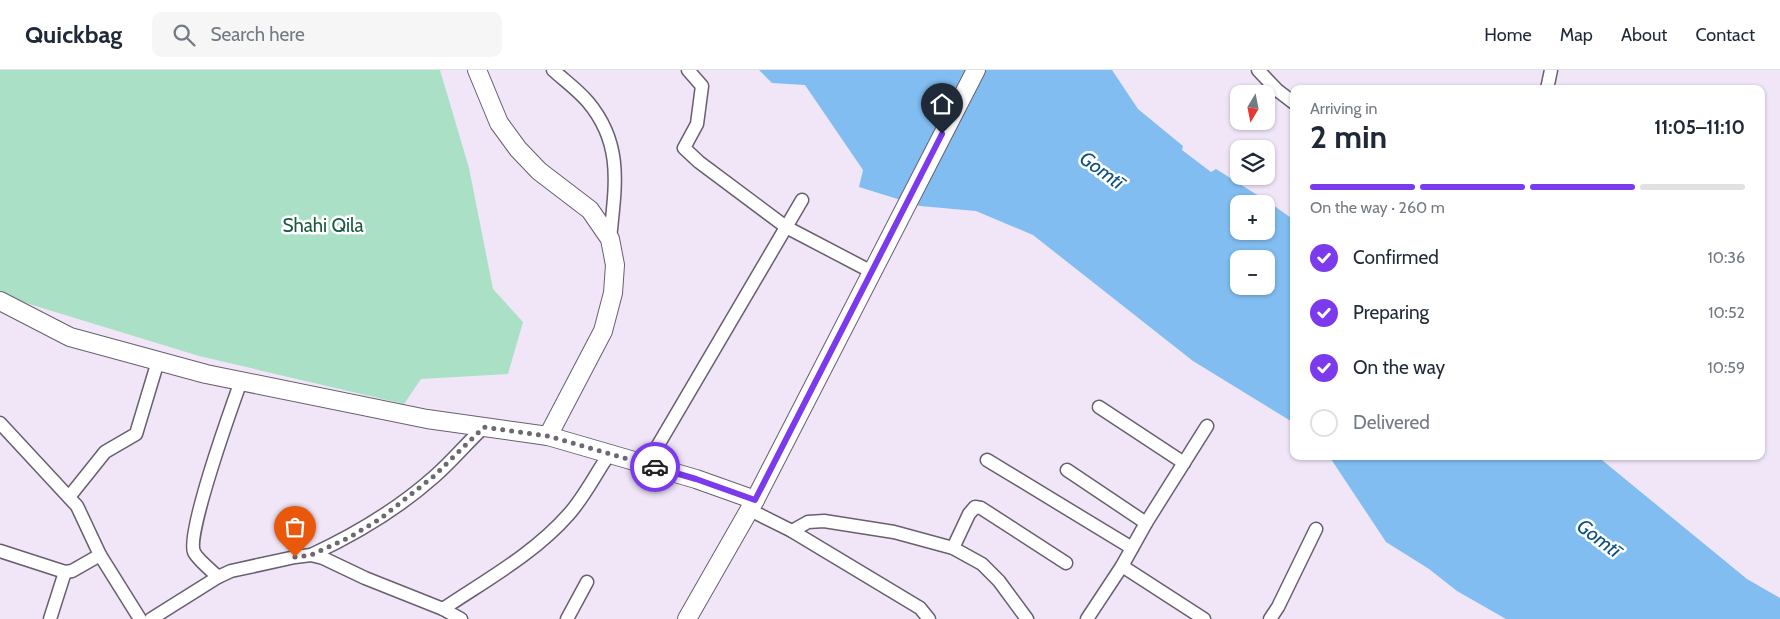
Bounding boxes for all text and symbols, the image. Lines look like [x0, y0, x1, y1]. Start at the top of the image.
search box [152, 12, 502, 57]
text: Quickbag [25, 20, 122, 49]
icon: search [170, 21, 198, 49]
text: Search here [210, 23, 305, 46]
text: Home [1484, 24, 1532, 46]
text: Map [1560, 24, 1593, 46]
text: About [1621, 24, 1667, 46]
text: Contact [1695, 24, 1755, 46]
pin [921, 83, 963, 134]
north arrow [1230, 85, 1275, 130]
map controls [1230, 85, 1275, 295]
icon: home [928, 90, 956, 118]
text: Arriving in [1310, 99, 1377, 118]
text: 11:05–11:10 [1654, 116, 1745, 139]
text: 2 min [1310, 117, 1387, 156]
button: layers [1230, 140, 1275, 185]
water label: Gomtī [1075, 146, 1131, 196]
button: + [1230, 195, 1275, 240]
text: On the way · 260 m [1310, 198, 1445, 217]
park label: Shahi Qila [282, 214, 364, 237]
icon: check [1310, 244, 1338, 272]
text: Confirmed [1353, 246, 1439, 269]
text: 10:36 [1708, 248, 1745, 267]
button: − [1230, 250, 1275, 295]
icon: check [1310, 299, 1338, 327]
text: Preparing [1353, 301, 1429, 324]
text: 10:52 [1708, 303, 1745, 322]
icon: check [1310, 354, 1338, 382]
text: On the way [1353, 356, 1445, 379]
text: 10:59 [1708, 358, 1745, 377]
text: Delivered [1353, 411, 1430, 434]
courier [630, 442, 680, 492]
icon: car [641, 453, 669, 481]
pin [274, 506, 316, 557]
icon: bag [281, 513, 309, 541]
water label: Gomtī [1572, 514, 1628, 564]

